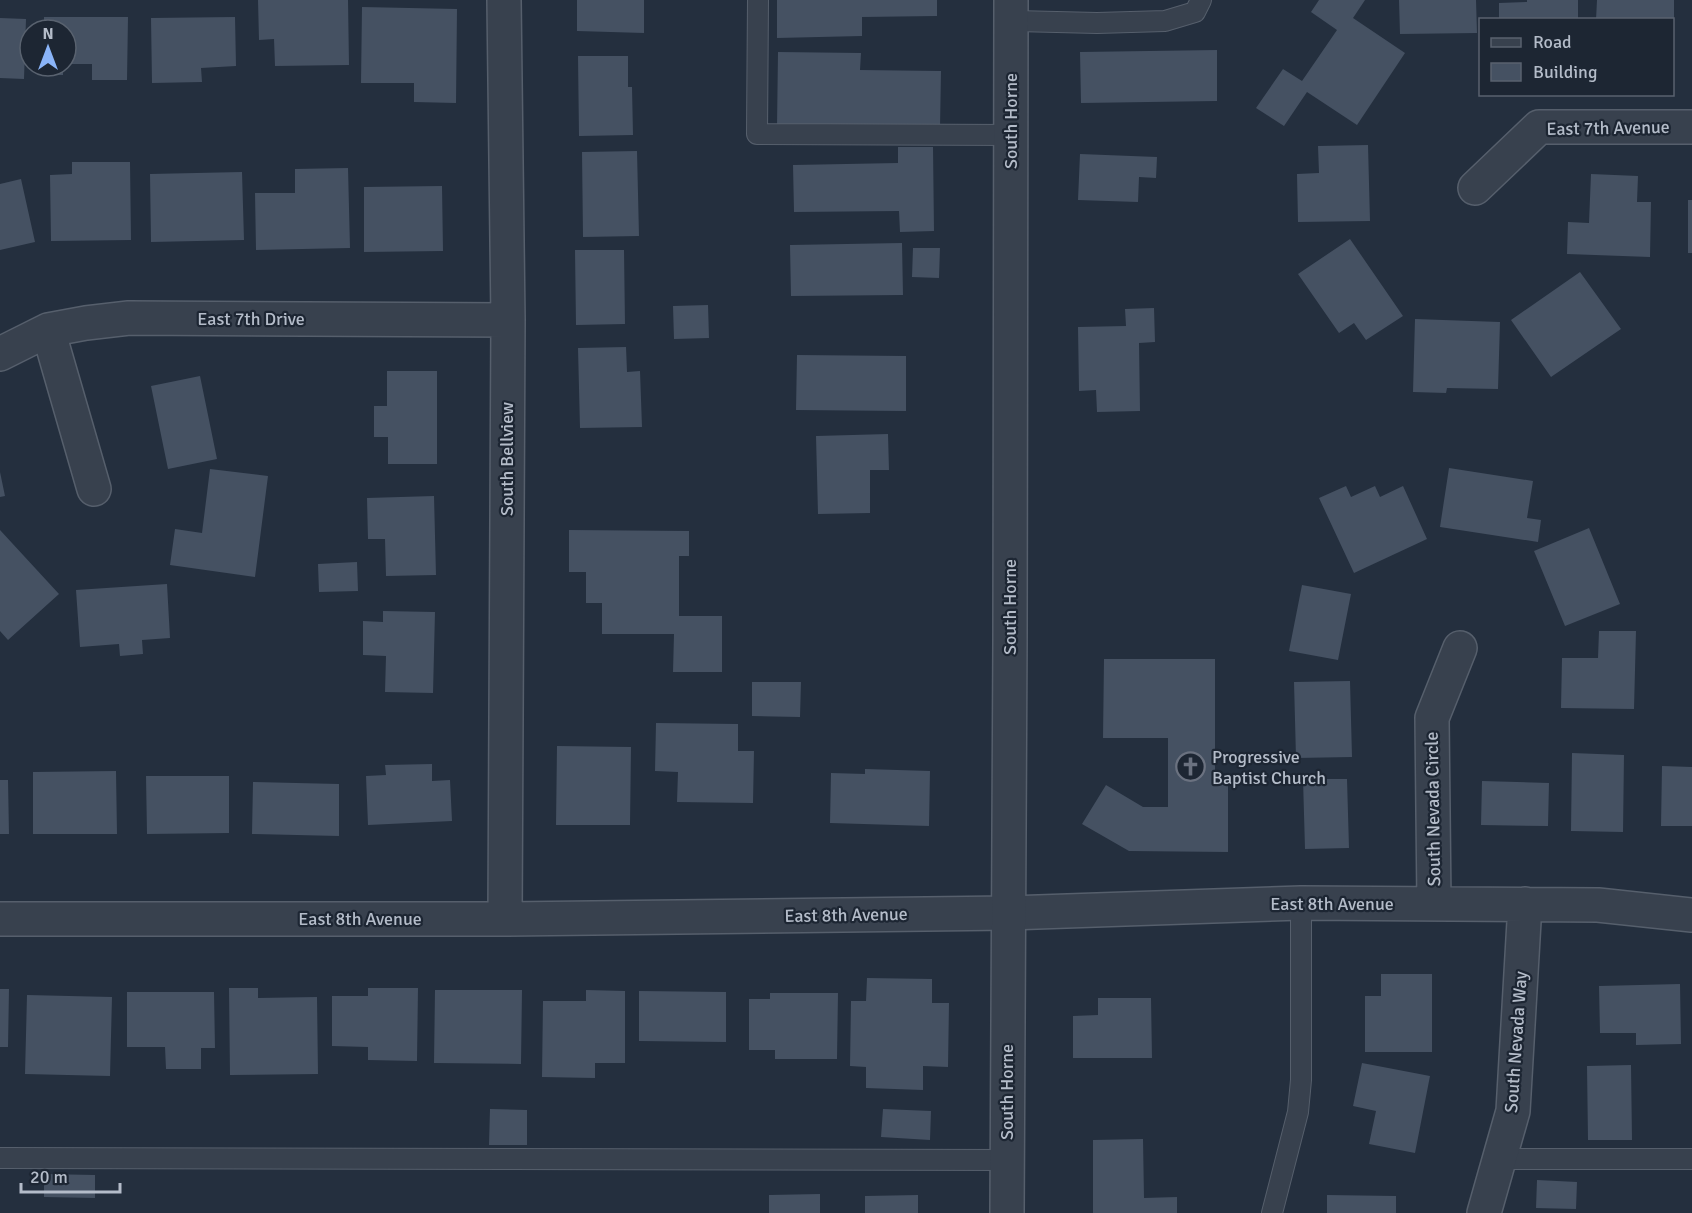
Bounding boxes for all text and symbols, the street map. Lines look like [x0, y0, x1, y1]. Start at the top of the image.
north arrow [18, 18, 78, 78]
legend [1479, 18, 1674, 96]
text: N [42, 24, 54, 44]
text: Road [1533, 31, 1572, 53]
text: Building [1533, 61, 1597, 83]
street label: South Horne [1000, 73, 1022, 169]
street label: East 7th Avenue [1546, 116, 1670, 140]
street label: East 7th Drive [197, 308, 305, 330]
street label: South Bellview [496, 402, 518, 516]
street label: South Horne [999, 559, 1021, 655]
street label: South Nevada Circle [1421, 731, 1445, 887]
place label: Progressive Baptist Church [1212, 746, 1326, 789]
church icon: Progressive Baptist Church [1175, 751, 1207, 783]
street label: East 8th Avenue [1270, 893, 1394, 915]
street label: East 8th Avenue [784, 903, 908, 927]
street label: East 8th Avenue [298, 908, 422, 930]
street label: South Nevada Way [1500, 970, 1532, 1114]
street label: South Horne [996, 1044, 1018, 1140]
scale bar [21, 1156, 120, 1194]
text: 20 m [30, 1166, 68, 1188]

